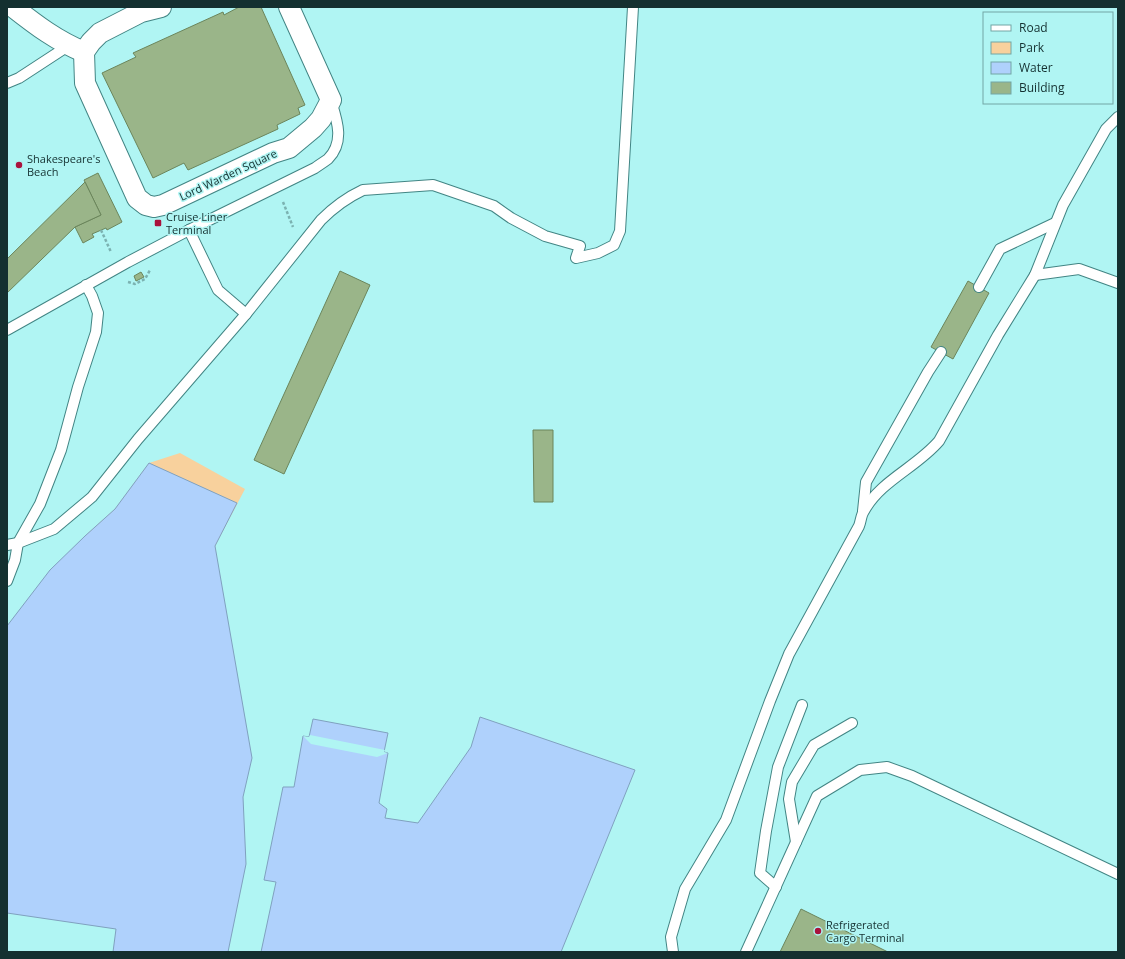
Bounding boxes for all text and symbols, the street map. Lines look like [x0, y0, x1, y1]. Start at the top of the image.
legend [983, 12, 1113, 104]
text: Road [1019, 19, 1048, 36]
text: Park [1019, 39, 1045, 56]
text: Water [1019, 59, 1053, 76]
text: Building [1019, 79, 1065, 96]
street label: Lord Warden Square [177, 145, 279, 204]
place label: Shakespeare's Beach [27, 151, 100, 179]
marker: Shakespeare's Beach [14, 160, 24, 170]
place label: Cruise Liner Terminal [166, 209, 228, 237]
marker: Cruise Liner Terminal [153, 218, 163, 228]
place label: Refrigerated Cargo Terminal [826, 917, 904, 945]
marker: Refrigerated Cargo Terminal [813, 926, 823, 936]

